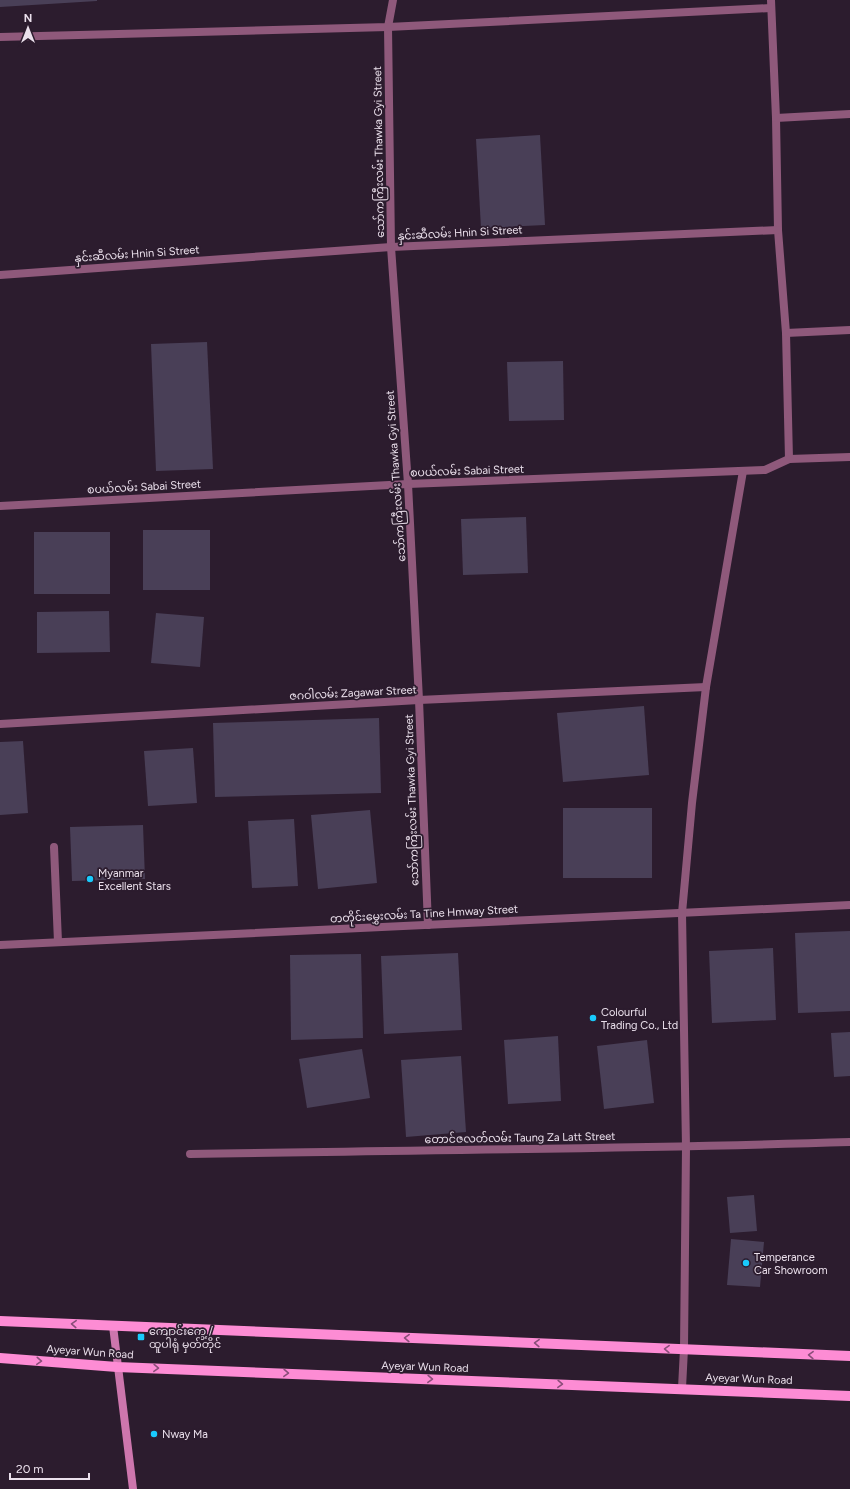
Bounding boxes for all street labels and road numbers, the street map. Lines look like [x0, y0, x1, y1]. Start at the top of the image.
street label: သော်ကကြီးလမ်း Thawka Gyi Street [370, 66, 389, 238]
street label: နှင်းဆီလမ်း Hnin Si Street [397, 222, 523, 245]
street label: နှင်းဆီလမ်း Hnin Si Street [74, 242, 200, 267]
street label: သော်ကကြီးလမ်း Thawka Gyi Street [383, 390, 410, 562]
street label: စပယ်လမ်း Sabai Street [410, 462, 524, 479]
street label: စပယ်လမ်း Sabai Street [87, 477, 201, 496]
street label: ဇဂဝါလမ်း Zagawar Street [289, 682, 417, 703]
street label: သော်ကကြီးလမ်း Thawka Gyi Street [402, 714, 423, 886]
street label: တတိုင်းမွှေးလမ်း Ta Tine Hmway Street [330, 902, 518, 927]
street label: တောင်ဇလတ်လမ်း Taung Za Latt Street [424, 1129, 616, 1146]
street label: Ayeyar Wun Road [46, 1342, 134, 1362]
street label: Ayeyar Wun Road [381, 1359, 469, 1375]
street label: Ayeyar Wun Road [705, 1371, 793, 1387]

